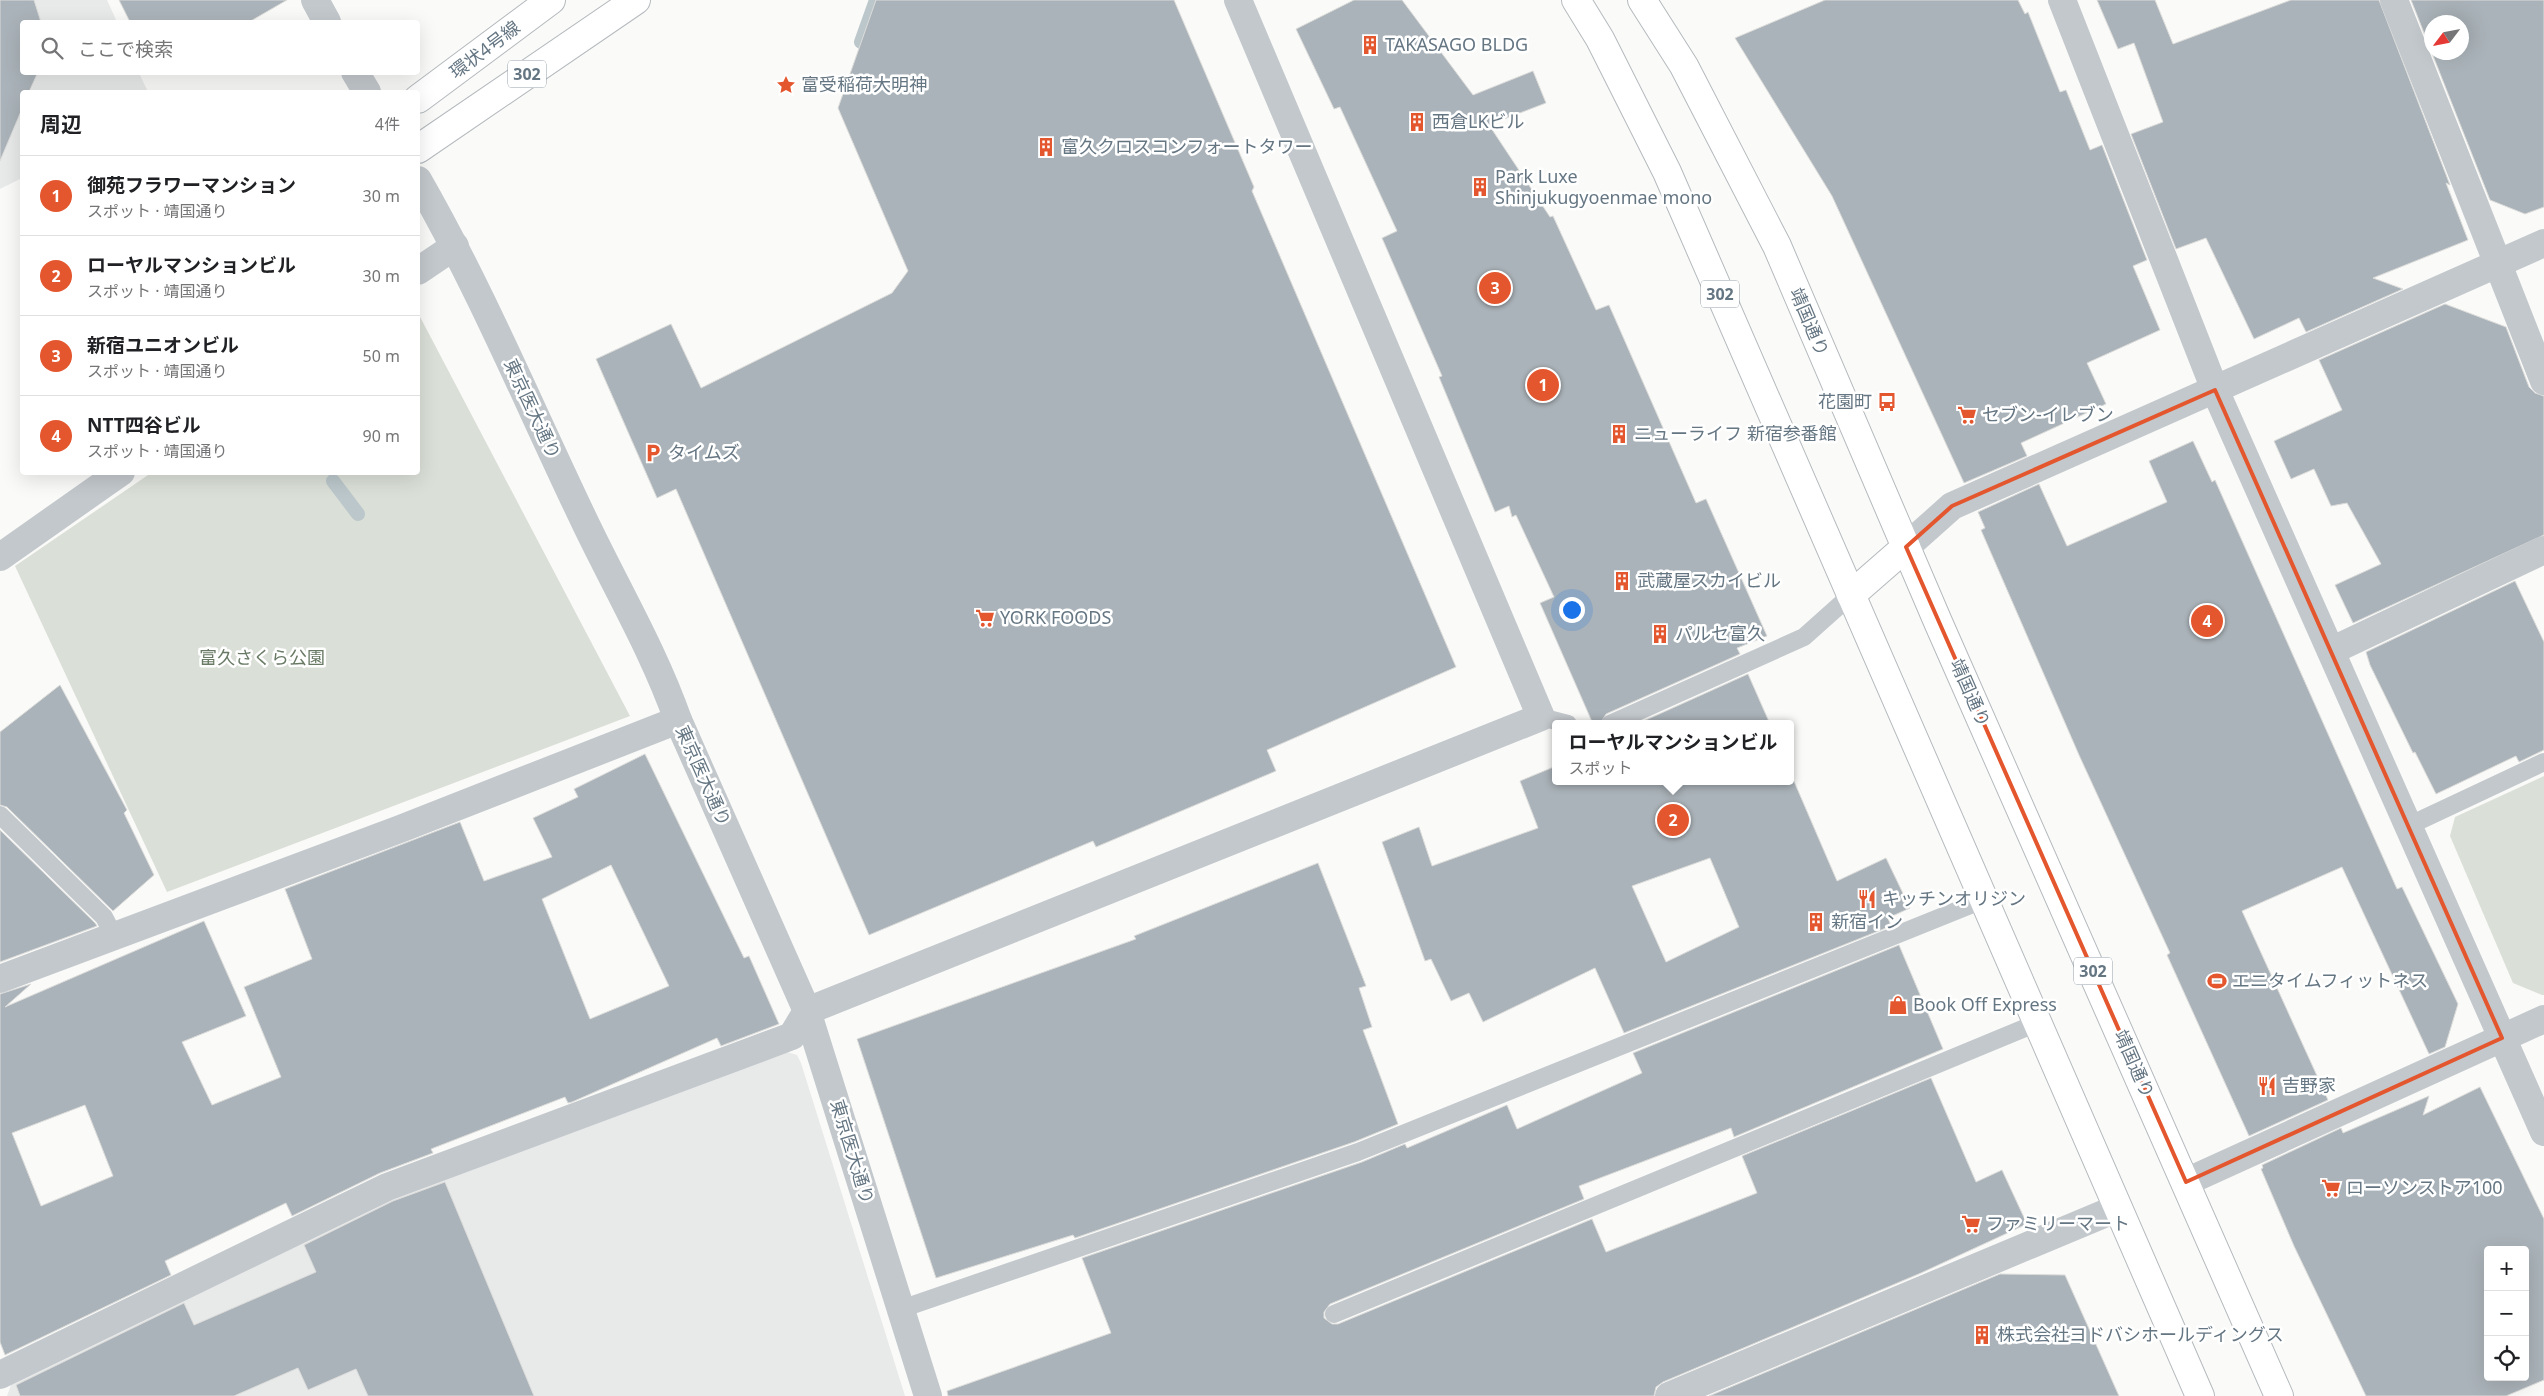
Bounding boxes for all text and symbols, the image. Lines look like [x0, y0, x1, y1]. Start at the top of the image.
street label: 環状4号線 [444, 15, 524, 84]
north arrow [2424, 15, 2469, 60]
search box [20, 20, 420, 75]
place label: TAKASAGO BLDG [1385, 32, 1528, 56]
icon: search [38, 34, 66, 62]
building icon: TAKASAGO BLDG [1359, 34, 1381, 56]
text: ここで検索 [78, 36, 173, 62]
road number: 302 [508, 61, 546, 88]
place label: 富受稲荷大明神 [801, 72, 927, 96]
place icon: 富受稲荷大明神 [775, 74, 797, 96]
place label: 西倉LKビル [1432, 109, 1525, 133]
text: 周辺 [40, 110, 82, 138]
building icon: 西倉LKビル [1406, 111, 1428, 133]
text: 4件 [375, 113, 400, 135]
place label: 富久クロスコンフォートタワー [1061, 134, 1312, 158]
building icon: 富久クロスコンフォートタワー [1035, 136, 1057, 158]
place label: Park Luxe Shinjukugyoenmae mono [1495, 164, 1712, 209]
text: 御苑フラワーマンション [87, 172, 296, 198]
building icon: Park Luxe Shinjukugyoenmae mono [1469, 176, 1491, 198]
text: 1 [51, 185, 61, 207]
text: 30 m [363, 185, 400, 207]
text: スポット · 靖国通り [87, 200, 228, 222]
text: ローヤルマンションビル [87, 252, 296, 278]
text: 2 [51, 265, 61, 287]
text: 30 m [363, 265, 400, 287]
pin: 3 [1479, 269, 1511, 307]
text: スポット · 靖国通り [87, 280, 228, 302]
road number: 302 [1701, 280, 1739, 308]
street label: 靖国通り [1785, 284, 1835, 359]
text: 新宿ユニオンビル [87, 332, 239, 358]
text: 3 [51, 345, 61, 367]
text: 50 m [363, 345, 400, 367]
street label: 東京医大通り [499, 355, 567, 463]
text: スポット · 靖国通り [87, 360, 228, 382]
pin: 1 [1527, 366, 1559, 404]
place label: 花園町 [1818, 389, 1872, 413]
bus stop icon: 花園町 [1876, 391, 1898, 413]
place label: セブン-イレブン [1982, 402, 2114, 426]
supermarket icon: セブン-イレブン [1956, 404, 1978, 426]
text: NTT四谷ビル [87, 412, 201, 438]
place label: ニューライフ 新宿参番館 [1634, 421, 1837, 445]
building icon: ニューライフ 新宿参番館 [1608, 423, 1630, 445]
text: 4 [51, 425, 61, 447]
text: 90 m [363, 425, 400, 447]
text: スポット · 靖国通り [87, 440, 228, 462]
place label: タイムズ [668, 440, 740, 464]
parking icon: タイムズ [642, 442, 664, 464]
place label: 武蔵屋スカイビル [1637, 568, 1781, 592]
building icon: 武蔵屋スカイビル [1611, 570, 1633, 592]
your location [1559, 597, 1585, 623]
pin: 4 [2191, 602, 2223, 640]
place label: YORK FOODS [1000, 605, 1112, 629]
supermarket icon: YORK FOODS [974, 607, 996, 629]
place label: パルセ富久 [1675, 621, 1765, 645]
building icon: パルセ富久 [1649, 623, 1671, 645]
park label: 富久さくら公園 [199, 645, 325, 669]
street label: 靖国通り [1945, 655, 1997, 730]
popup [1552, 720, 1794, 785]
street label: 東京医大通り [671, 721, 737, 830]
text: ローヤルマンションビル [1568, 729, 1778, 755]
text: スポット [1568, 757, 1633, 779]
pin: 2 [1657, 801, 1689, 839]
place label: キッチンオリジン [1882, 886, 2026, 910]
restaurant icon: キッチンオリジン [1856, 888, 1878, 910]
place label: 新宿イン [1831, 909, 1903, 933]
building icon: 新宿イン [1805, 911, 1827, 933]
road number: 302 [2074, 958, 2112, 984]
place label: エニタイムフィットネス [2232, 968, 2428, 992]
sports icon: エニタイムフィットネス [2206, 970, 2228, 992]
place label: Book Off Express [1913, 992, 2057, 1016]
shop icon: Book Off Express [1887, 994, 1909, 1016]
street label: 靖国通り [2109, 1026, 2161, 1101]
place label: 吉野家 [2282, 1073, 2336, 1097]
restaurant icon: 吉野家 [2256, 1075, 2278, 1097]
street label: 東京医大通り [826, 1097, 880, 1207]
place label: ローソンストア100 [2346, 1175, 2503, 1199]
supermarket icon: ローソンストア100 [2320, 1177, 2342, 1199]
place label: ファミリーマート [1986, 1211, 2130, 1235]
supermarket icon: ファミリーマート [1960, 1213, 1982, 1235]
map controls [2484, 1246, 2529, 1381]
button: + [2484, 1246, 2529, 1291]
button: − [2484, 1291, 2529, 1336]
place label: 株式会社ヨドバシホールディングス [1997, 1322, 2284, 1346]
building icon: 株式会社ヨドバシホールディングス [1971, 1324, 1993, 1346]
button: locate [2484, 1336, 2529, 1381]

